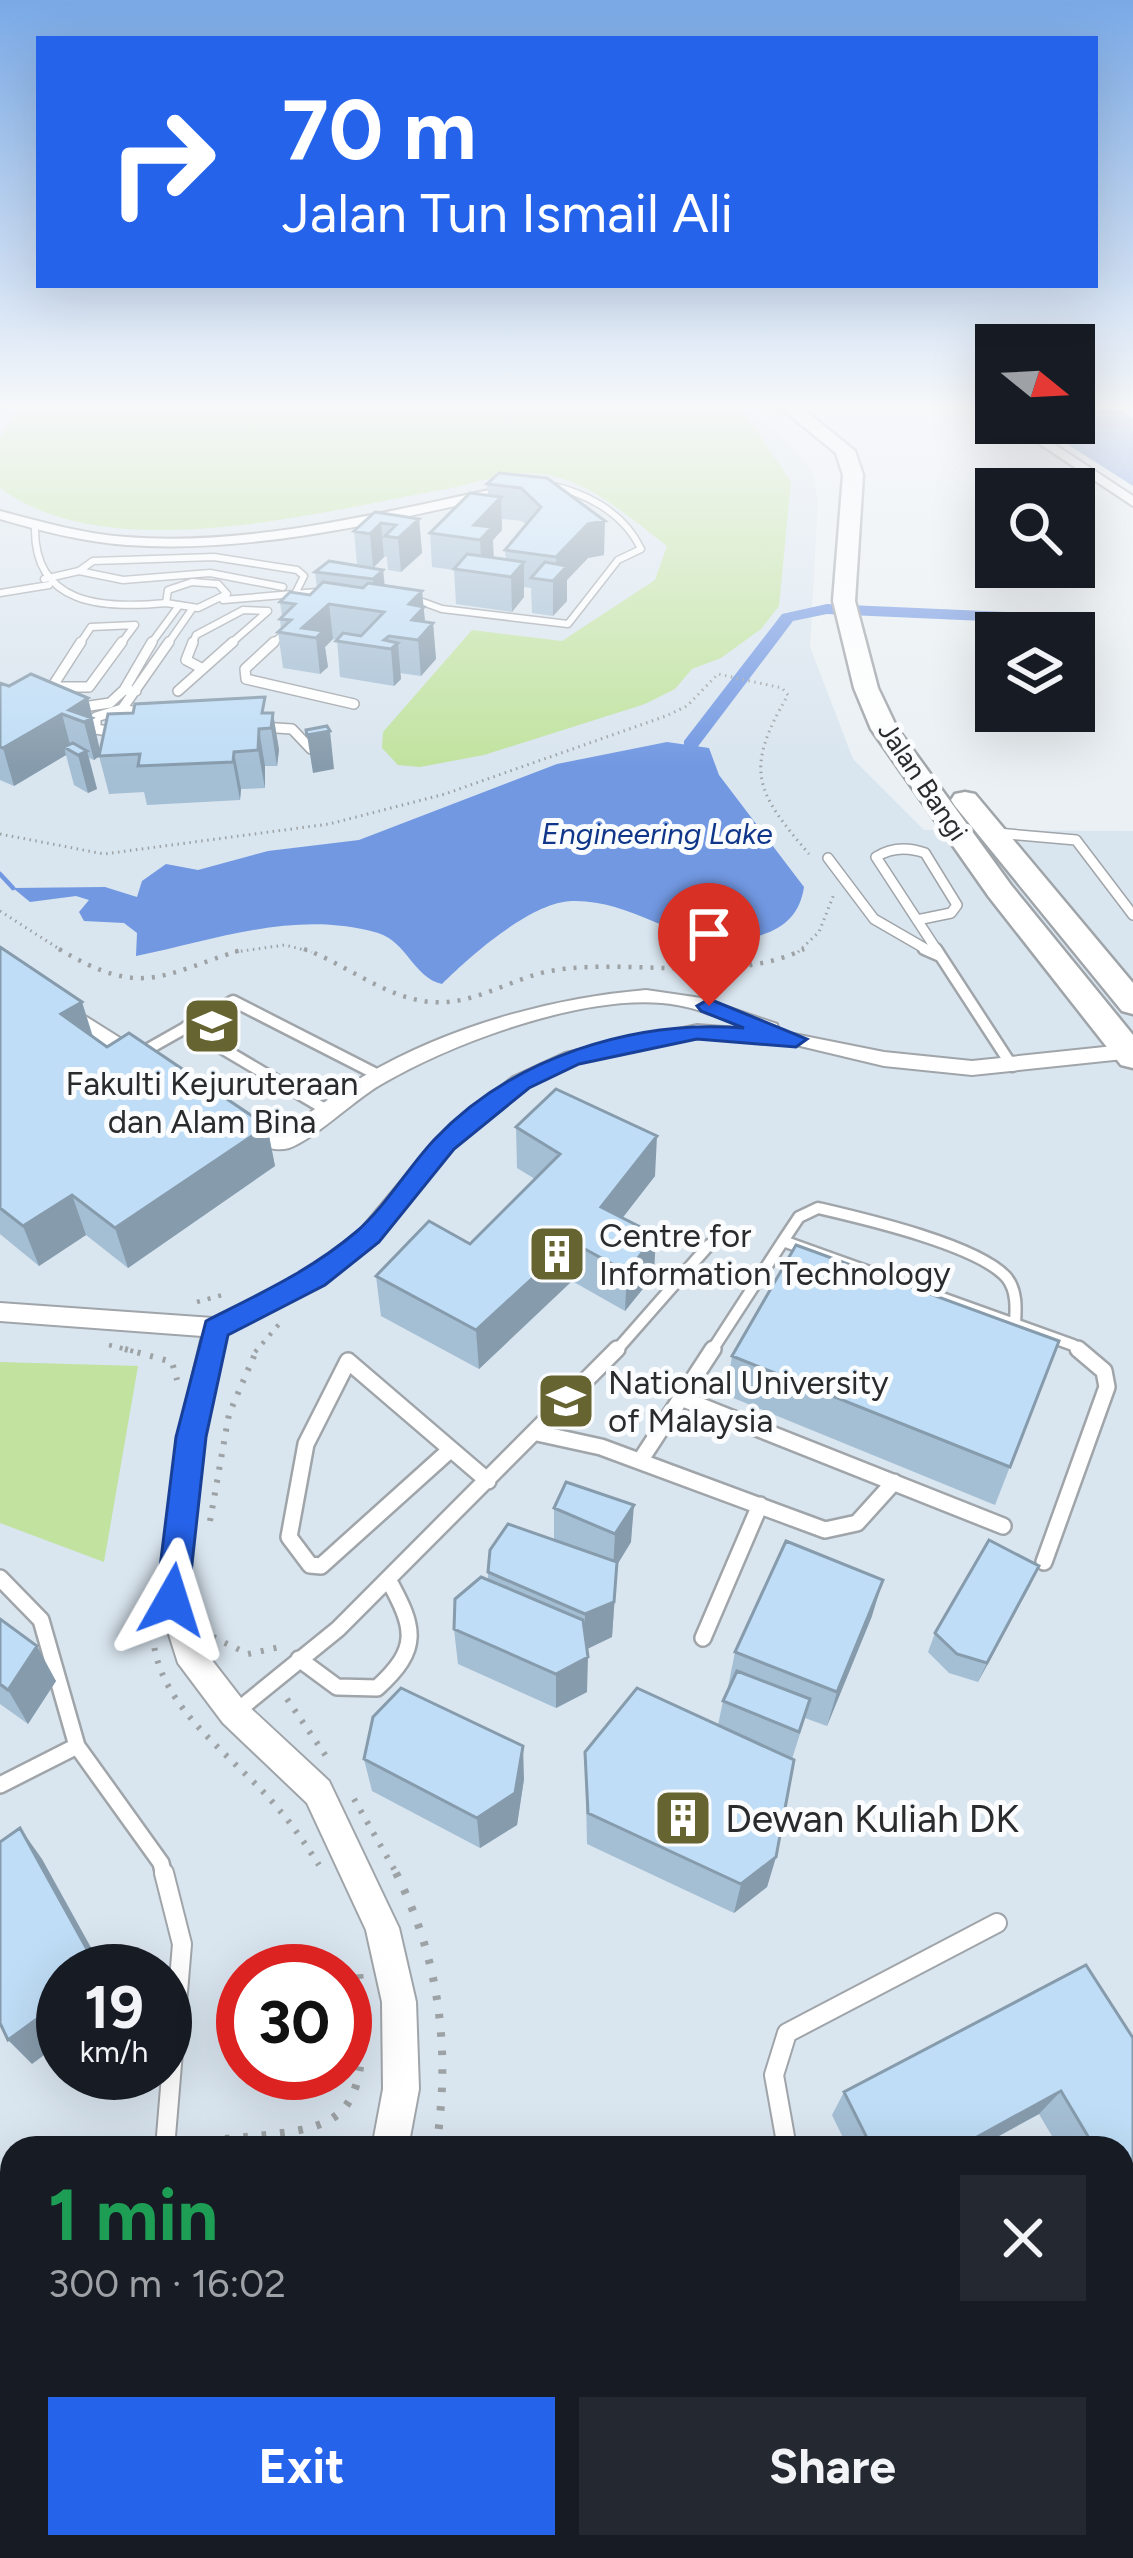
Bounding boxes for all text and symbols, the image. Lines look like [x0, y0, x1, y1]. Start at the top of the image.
text: 70 m [282, 79, 476, 180]
icon: right [84, 84, 240, 240]
text: Jalan Tun Ismail Ali [282, 181, 733, 246]
north arrow [975, 324, 1095, 444]
map controls [975, 324, 1095, 732]
button: search [975, 468, 1095, 588]
button: layers [975, 612, 1095, 732]
street label: Jalan Bangi [871, 715, 975, 847]
water label: Engineering Lake [541, 815, 773, 852]
pin [658, 883, 760, 1006]
icon: arrive [676, 901, 742, 967]
school or university icon: Fakulti Kejuruteraan dan Alam Bina [181, 995, 243, 1057]
place label: Fakulti Kejuruteraan dan Alam Bina [66, 1064, 358, 1141]
place label: Centre for Information Technology [599, 1216, 951, 1293]
building icon: Centre for Information Technology [526, 1223, 588, 1285]
place label: National University of Malaysia [608, 1363, 889, 1440]
school or university icon: National University of Malaysia [535, 1370, 597, 1432]
position arrow [109, 1537, 235, 1663]
building icon: Dewan Kuliah DK [652, 1787, 714, 1849]
place label: Dewan Kuliah DK [725, 1795, 1019, 1842]
speed limit sign: 30 [216, 1944, 372, 2100]
text: 19 [84, 1971, 144, 2043]
text: km/h [80, 2033, 148, 2070]
text: 1 min [48, 2172, 218, 2258]
button: close [960, 2175, 1086, 2301]
text: 300 m · 16:02 [48, 2260, 286, 2307]
button: Exit [48, 2397, 555, 2535]
button: Share [579, 2397, 1086, 2535]

